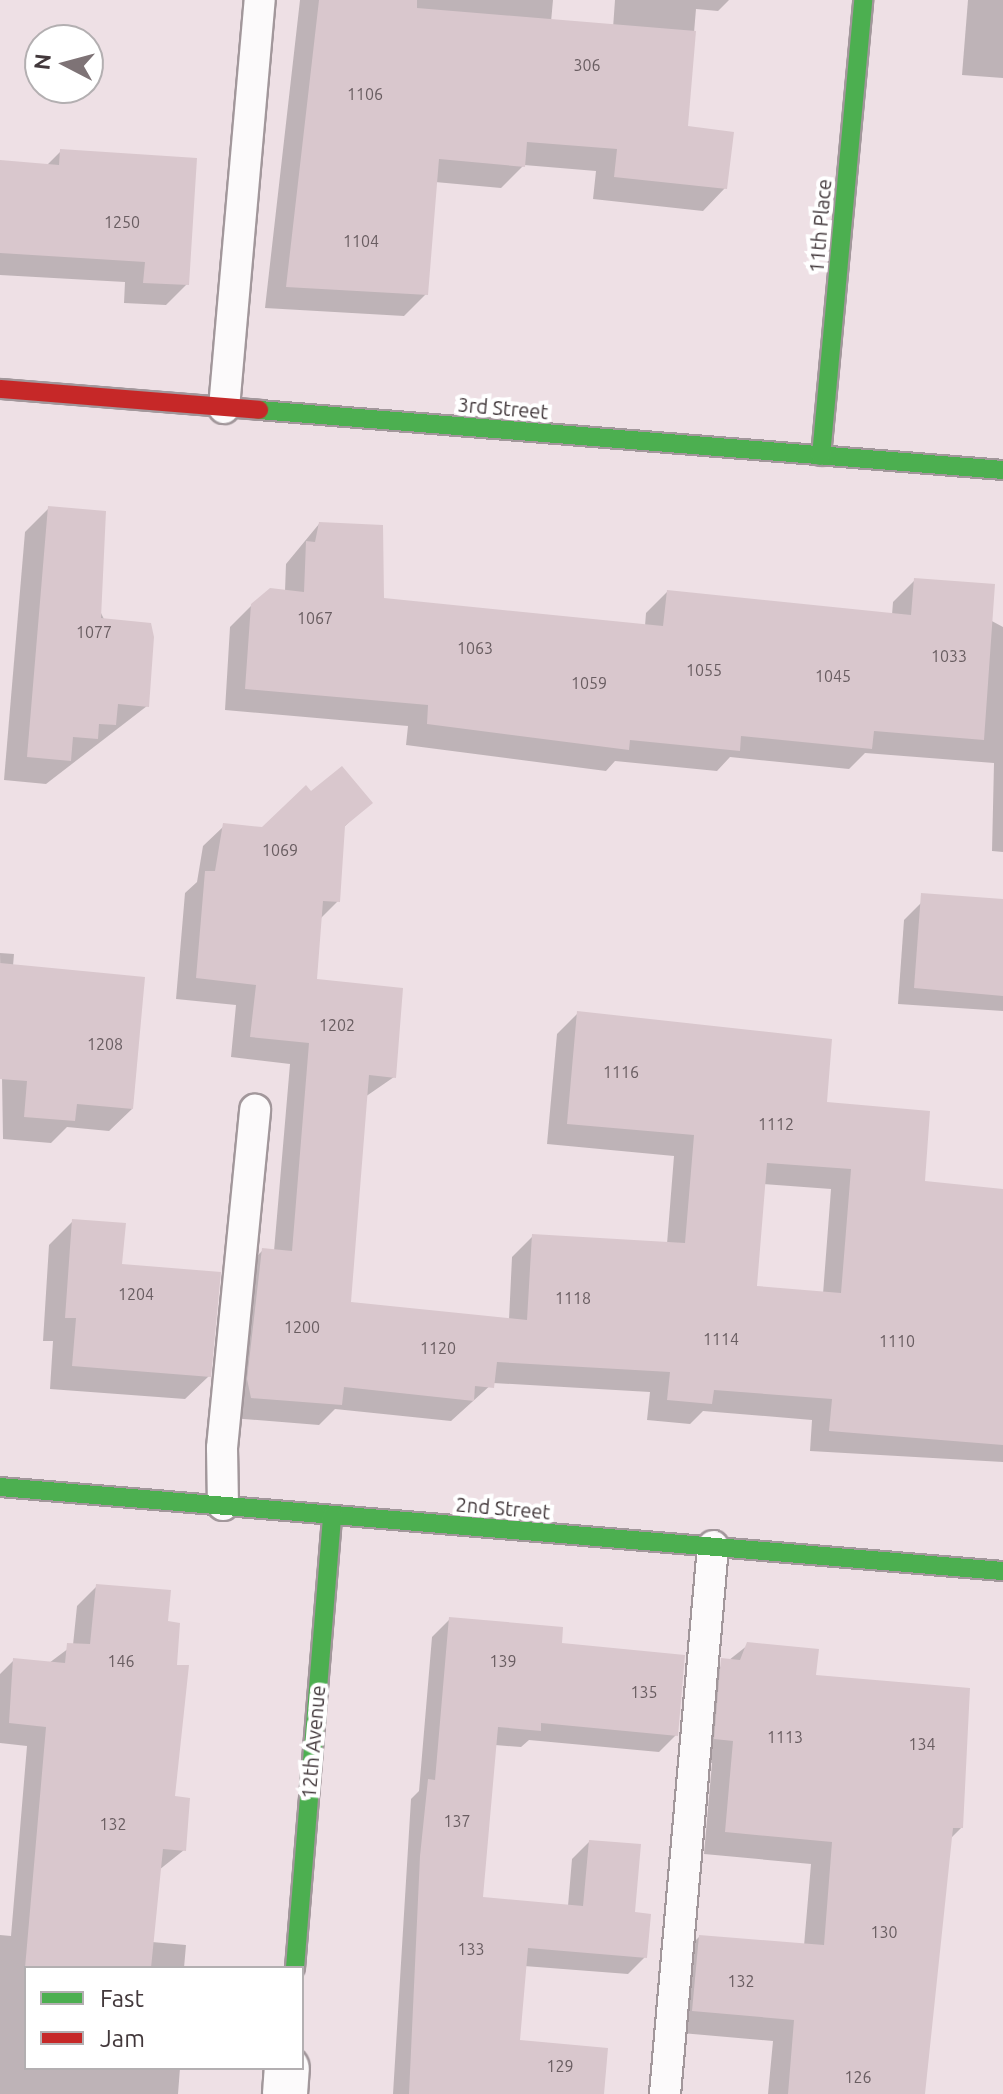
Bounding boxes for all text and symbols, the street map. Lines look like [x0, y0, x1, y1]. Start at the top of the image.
north arrow [24, 24, 104, 104]
text: N [28, 52, 55, 71]
house number: 306 [573, 55, 601, 75]
house number: 1106 [347, 84, 383, 104]
street label: 11th Place [804, 178, 836, 274]
house number: 1250 [104, 212, 140, 232]
house number: 1104 [343, 231, 379, 251]
street label: 3rd Street [457, 392, 549, 424]
house number: 1067 [297, 608, 333, 628]
house number: 1077 [76, 622, 112, 642]
house number: 1063 [457, 638, 493, 658]
house number: 1033 [931, 646, 967, 666]
house number: 1055 [686, 660, 722, 680]
house number: 1045 [815, 666, 851, 686]
house number: 1059 [571, 673, 607, 693]
house number: 1069 [262, 840, 298, 860]
house number: 1202 [319, 1015, 355, 1035]
house number: 1208 [87, 1034, 123, 1054]
house number: 1116 [603, 1062, 639, 1082]
house number: 1112 [758, 1114, 794, 1134]
house number: 1204 [118, 1284, 154, 1304]
house number: 1118 [555, 1288, 591, 1308]
house number: 1200 [284, 1317, 320, 1337]
house number: 1114 [703, 1329, 739, 1349]
house number: 1110 [879, 1331, 915, 1351]
house number: 1120 [420, 1338, 456, 1358]
street label: 2nd Street [455, 1492, 551, 1524]
house number: 146 [107, 1651, 135, 1671]
house number: 139 [489, 1651, 517, 1671]
house number: 135 [630, 1682, 658, 1702]
street label: 12th Avenue [296, 1684, 330, 1800]
house number: 1113 [767, 1727, 803, 1747]
house number: 134 [908, 1734, 936, 1754]
house number: 137 [443, 1811, 471, 1831]
house number: 132 [99, 1814, 127, 1834]
house number: 130 [870, 1922, 898, 1942]
house number: 133 [457, 1939, 485, 1959]
legend [24, 1966, 304, 2070]
house number: 132 [727, 1971, 755, 1991]
text: Fast [100, 1985, 144, 2012]
text: Jam [100, 2025, 145, 2052]
house number: 129 [546, 2056, 574, 2076]
house number: 126 [844, 2067, 872, 2087]

